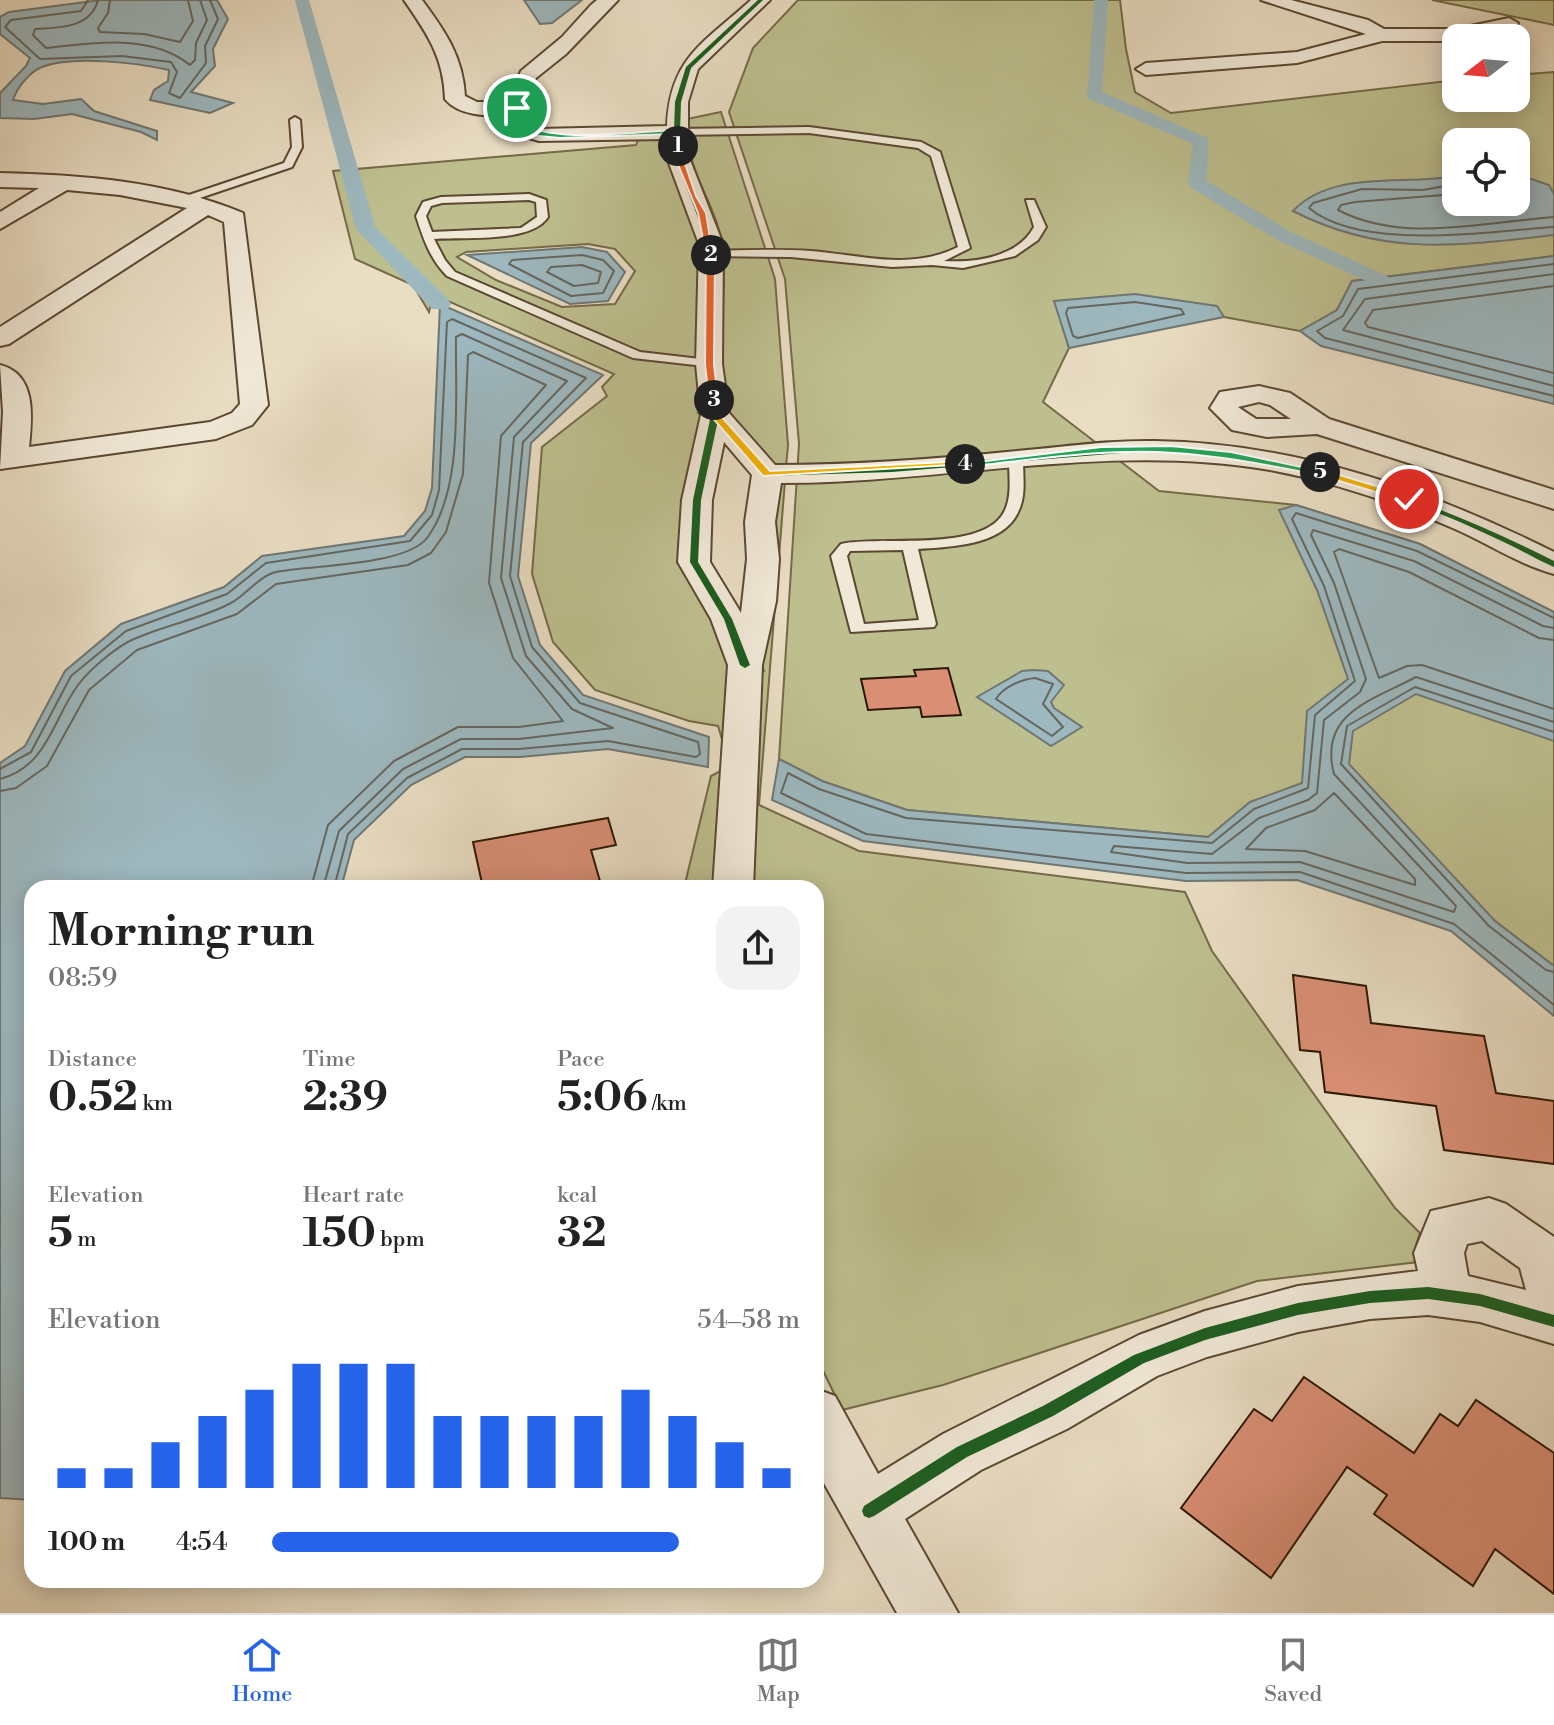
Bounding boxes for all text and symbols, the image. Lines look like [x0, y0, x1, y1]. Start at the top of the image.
north arrow [1442, 24, 1530, 112]
map controls [1442, 24, 1530, 216]
pin [483, 74, 551, 142]
icon: arrive [495, 86, 539, 130]
pin: 1 [658, 126, 698, 166]
button: locate [1442, 128, 1530, 216]
text: 1 [673, 132, 683, 159]
pin: 2 [691, 235, 731, 275]
text: 2 [704, 241, 718, 268]
pin: 3 [694, 380, 734, 420]
text: 3 [707, 386, 721, 413]
pin: 4 [945, 444, 985, 484]
text: 4 [958, 450, 972, 477]
pin: 5 [1300, 452, 1340, 492]
text: 5 [1313, 458, 1327, 485]
pin [1375, 465, 1443, 533]
icon: check [1387, 477, 1431, 521]
text: Morning run [48, 904, 314, 959]
button: share [716, 906, 800, 990]
text: 08:59 [48, 962, 117, 994]
text: Distance [48, 1046, 137, 1073]
text: Time [303, 1046, 356, 1073]
text: Pace [557, 1046, 605, 1073]
text: 0.52 [48, 1073, 138, 1123]
text: 2:39 [303, 1073, 388, 1123]
text: 5:06 [557, 1073, 647, 1123]
text: km [138, 1090, 173, 1117]
text: /km [647, 1090, 687, 1117]
text: Elevation [48, 1182, 143, 1209]
text: Heart rate [303, 1182, 404, 1209]
text: kcal [557, 1182, 597, 1209]
text: 5 [48, 1209, 73, 1259]
text: 150 [303, 1209, 376, 1259]
text: 32 [557, 1209, 606, 1259]
text: m [73, 1226, 97, 1253]
text: bpm [376, 1226, 425, 1253]
text: Elevation [48, 1304, 161, 1336]
text: 54–58 m [697, 1304, 800, 1336]
text: 100 m [48, 1526, 125, 1558]
text: 4:54 [176, 1526, 228, 1558]
tab: Home [232, 1633, 292, 1708]
tab: Map [756, 1633, 800, 1708]
tab: Saved [1264, 1633, 1322, 1708]

